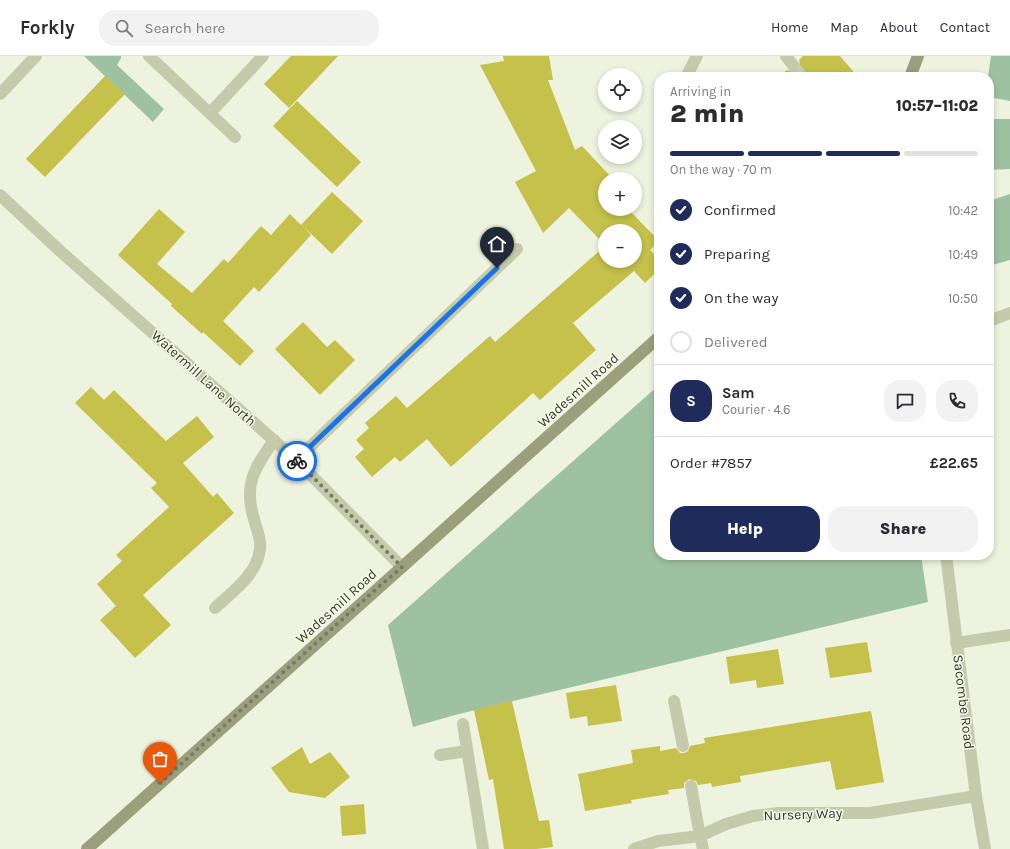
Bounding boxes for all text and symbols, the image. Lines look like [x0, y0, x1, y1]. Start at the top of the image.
search box [99, 10, 379, 46]
text: Forkly [20, 17, 75, 39]
icon: search [113, 17, 135, 39]
text: Search here [145, 19, 225, 37]
text: Home [771, 19, 808, 36]
text: Map [830, 19, 858, 36]
text: About [880, 19, 918, 36]
text: Contact [940, 19, 990, 36]
map controls [598, 68, 642, 268]
button: locate [598, 68, 642, 112]
text: Arriving in [670, 84, 731, 99]
text: 10:57–11:02 [896, 97, 978, 115]
text: 2 min [670, 98, 745, 129]
button: layers [598, 120, 642, 164]
text: On the way · 70 m [670, 162, 772, 177]
button: + [598, 172, 642, 216]
icon: check [670, 199, 692, 221]
text: Confirmed [704, 201, 776, 219]
text: 10:42 [948, 203, 978, 218]
button: − [598, 224, 642, 268]
pin [480, 227, 514, 268]
icon: home [486, 233, 508, 255]
icon: check [670, 243, 692, 265]
text: Preparing [704, 245, 770, 263]
text: 10:49 [948, 247, 978, 262]
icon: check [670, 287, 692, 309]
text: On the way [704, 289, 778, 307]
text: 10:50 [948, 291, 978, 306]
street label: Watermill Lane North [148, 327, 259, 430]
text: Delivered [704, 333, 768, 351]
street label: Wadesmill Road [534, 350, 622, 431]
button: chat [884, 380, 926, 422]
button: phone [936, 380, 978, 422]
text: Sam [722, 384, 755, 402]
text: S [686, 392, 696, 410]
text: Courier · 4.6 [722, 402, 790, 417]
courier [277, 441, 317, 481]
icon: bike [286, 450, 308, 472]
text: Order #7857 [670, 454, 752, 472]
text: £22.65 [930, 454, 978, 472]
button: Help [670, 506, 820, 552]
button: Share [828, 506, 978, 552]
street label: Wadesmill Road [292, 566, 380, 647]
street label: Sacombe Road [949, 654, 978, 750]
pin [143, 742, 177, 783]
icon: bag [149, 748, 171, 770]
street label: Nursery Way [763, 805, 843, 824]

